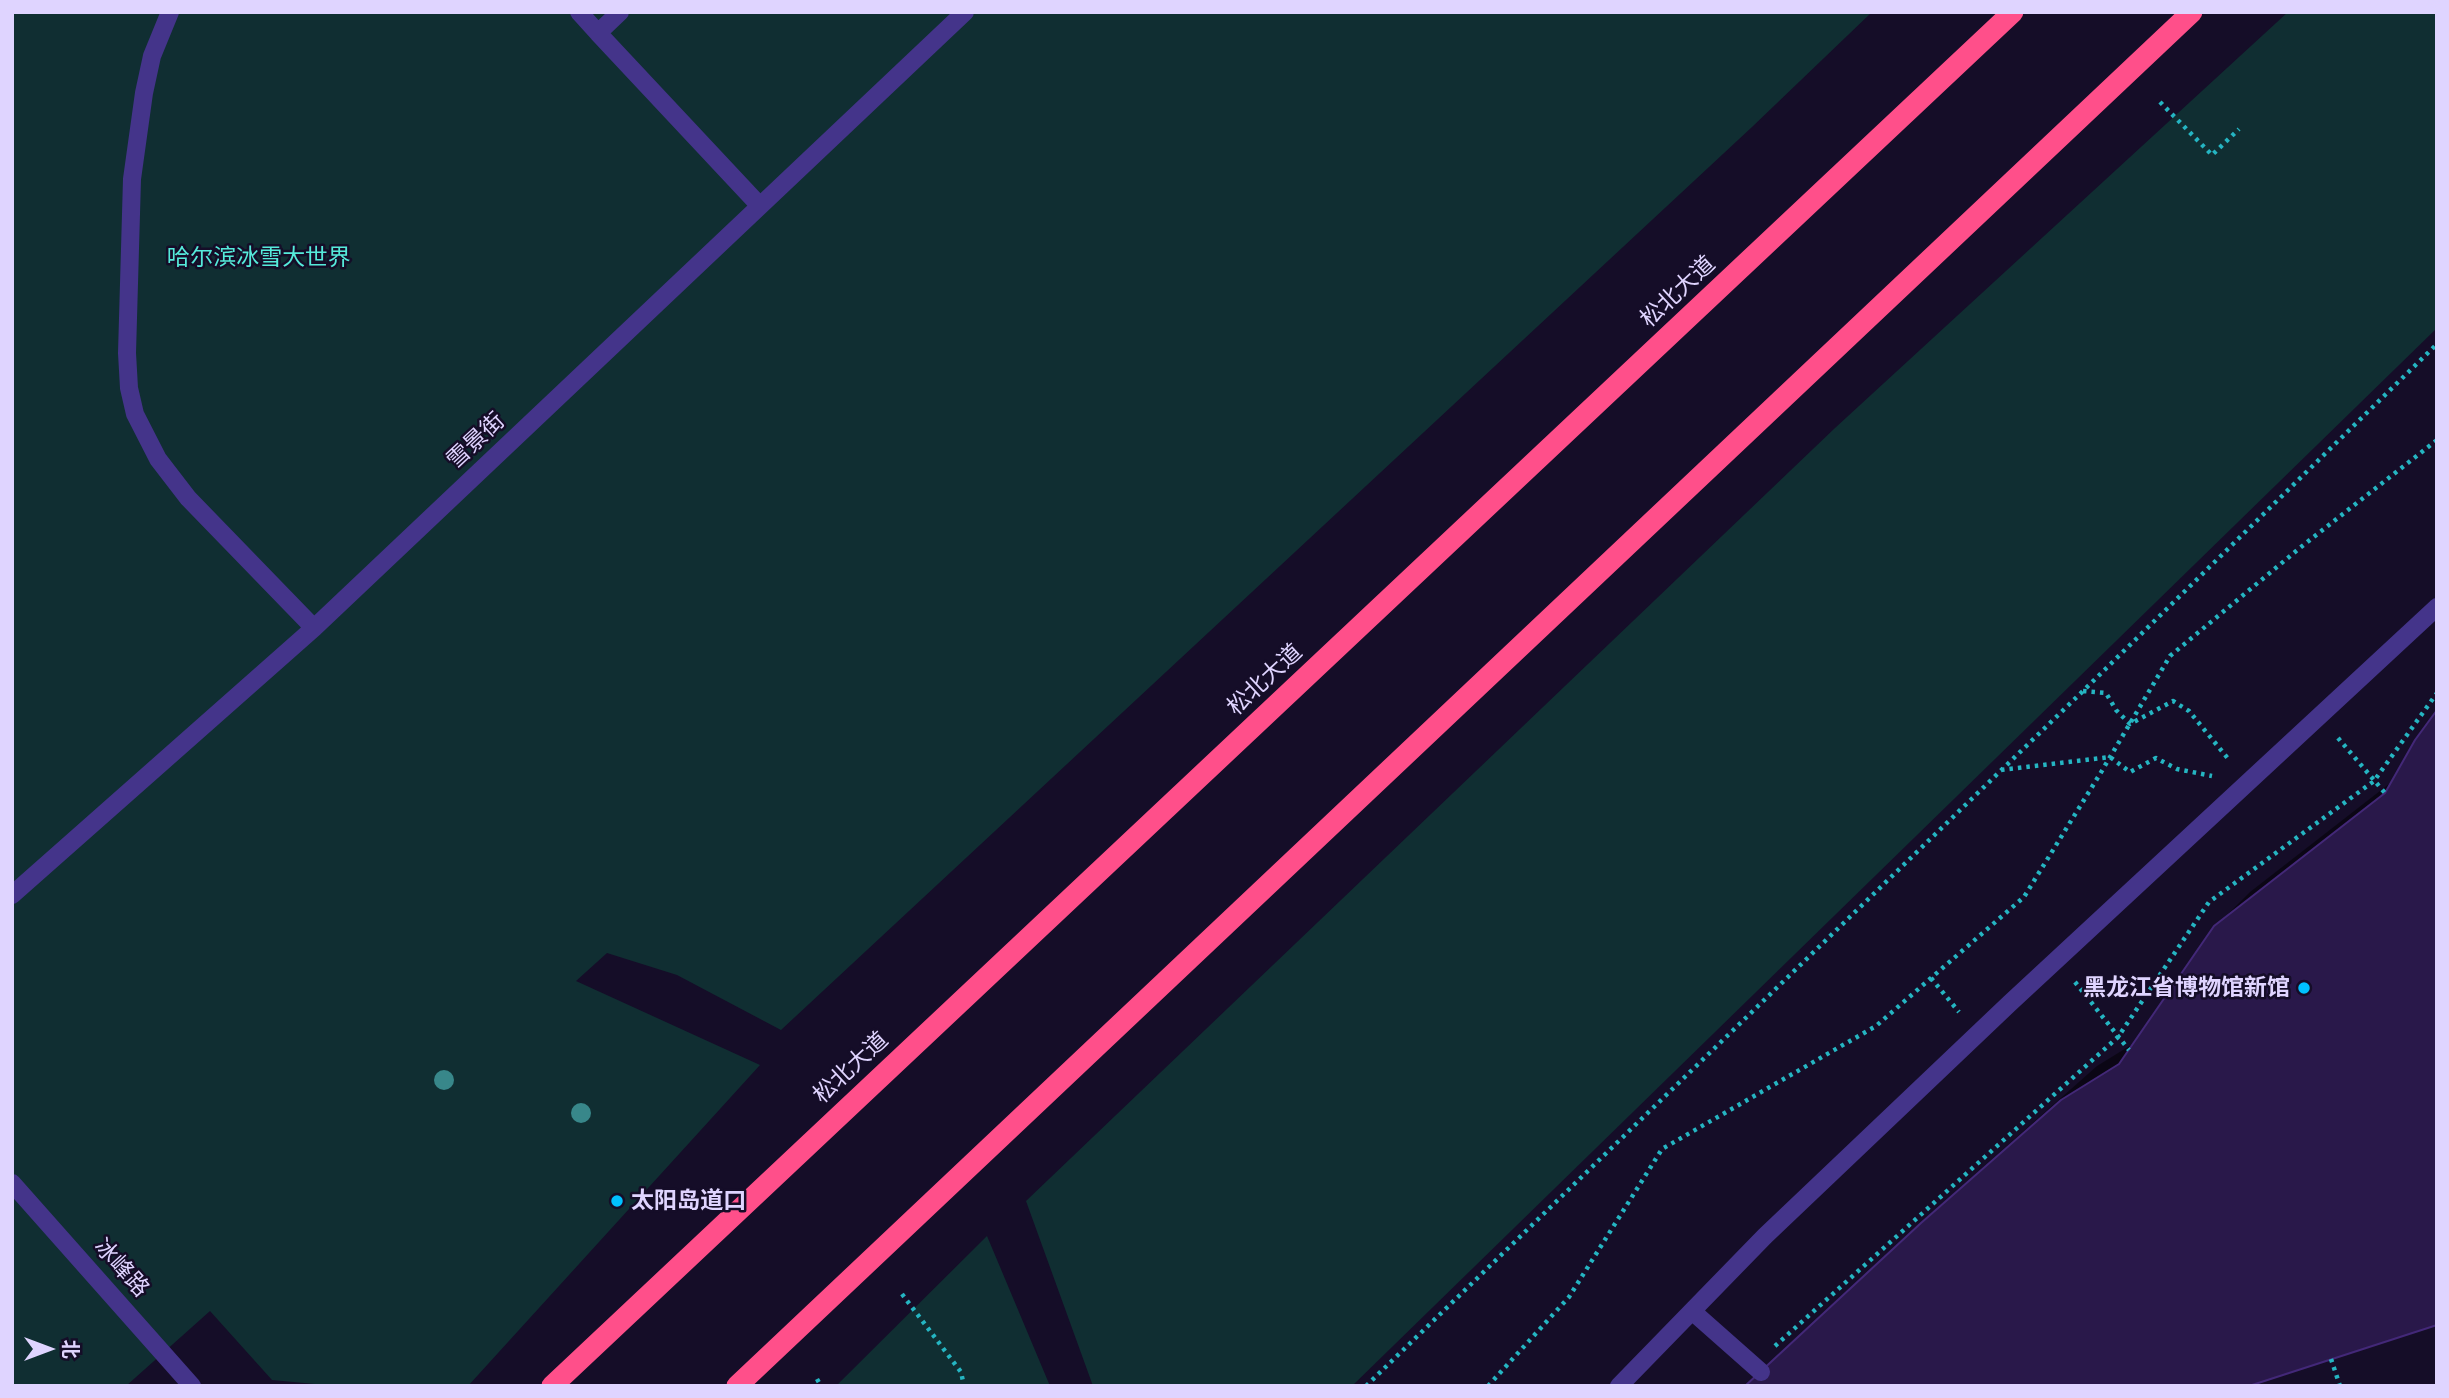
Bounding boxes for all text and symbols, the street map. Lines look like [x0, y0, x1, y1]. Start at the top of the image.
park label: 哈尔滨冰雪大世界 [167, 244, 351, 272]
street label: 松北大道 [1635, 251, 1721, 333]
street label: 雪景街 [441, 407, 511, 475]
street label: 松北大道 [1222, 639, 1308, 721]
place label: 黑龙江省博物馆新馆 [2083, 974, 2290, 1002]
marker: 黑龙江省博物馆新馆 [2296, 980, 2312, 996]
street label: 松北大道 [808, 1027, 894, 1109]
place label: 太阳岛道口 [631, 1187, 746, 1215]
marker: 太阳岛道口 [609, 1193, 625, 1209]
street label: 冰峰路 [88, 1233, 154, 1303]
north arrow [14, 1314, 84, 1384]
text: 北 [59, 1339, 82, 1359]

